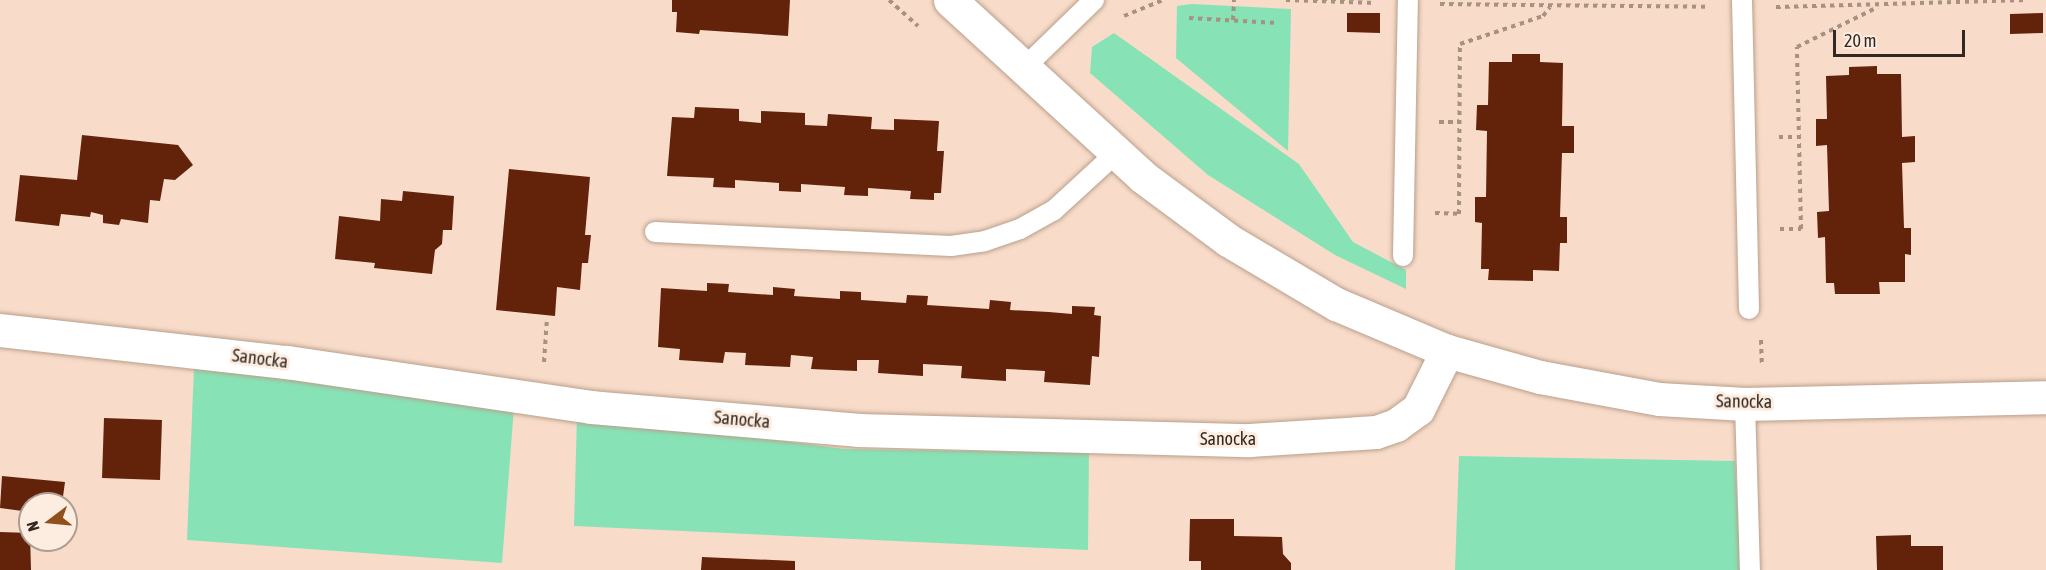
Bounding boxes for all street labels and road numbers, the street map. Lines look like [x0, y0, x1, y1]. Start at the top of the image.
street label: Sanocka [231, 345, 289, 373]
street label: Sanocka [1716, 391, 1772, 413]
street label: Sanocka [713, 407, 771, 433]
street label: Sanocka [1200, 428, 1256, 450]

